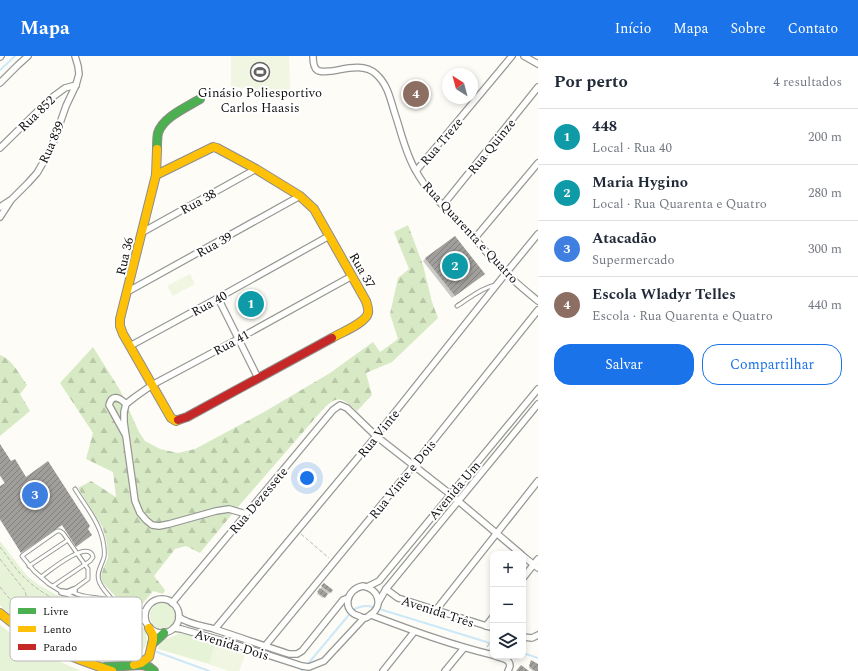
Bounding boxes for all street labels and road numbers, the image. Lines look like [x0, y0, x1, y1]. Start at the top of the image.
street label: Rua 852 [14, 91, 60, 137]
street label: Rua Treze [416, 113, 468, 170]
street label: Rua Quinze [463, 114, 521, 179]
street label: Rua 839 [34, 117, 70, 167]
street label: Rua Quarenta e Quatro [417, 177, 523, 288]
street label: Rua 38 [177, 184, 220, 220]
street label: Rua 39 [193, 227, 237, 263]
street label: Rua 36 [111, 235, 139, 277]
street label: Rua 37 [344, 249, 380, 292]
street label: Rua 40 [188, 286, 232, 322]
street label: Rua 41 [210, 325, 253, 361]
street label: Rua Vinte [353, 405, 405, 462]
street label: Rua Vinte e Dois [364, 436, 441, 524]
street label: Avenida Um [424, 457, 485, 525]
street label: Rua Dezessete [225, 463, 293, 539]
street label: Avenida Três [399, 591, 477, 633]
street label: Avenida Dois [192, 624, 271, 666]

